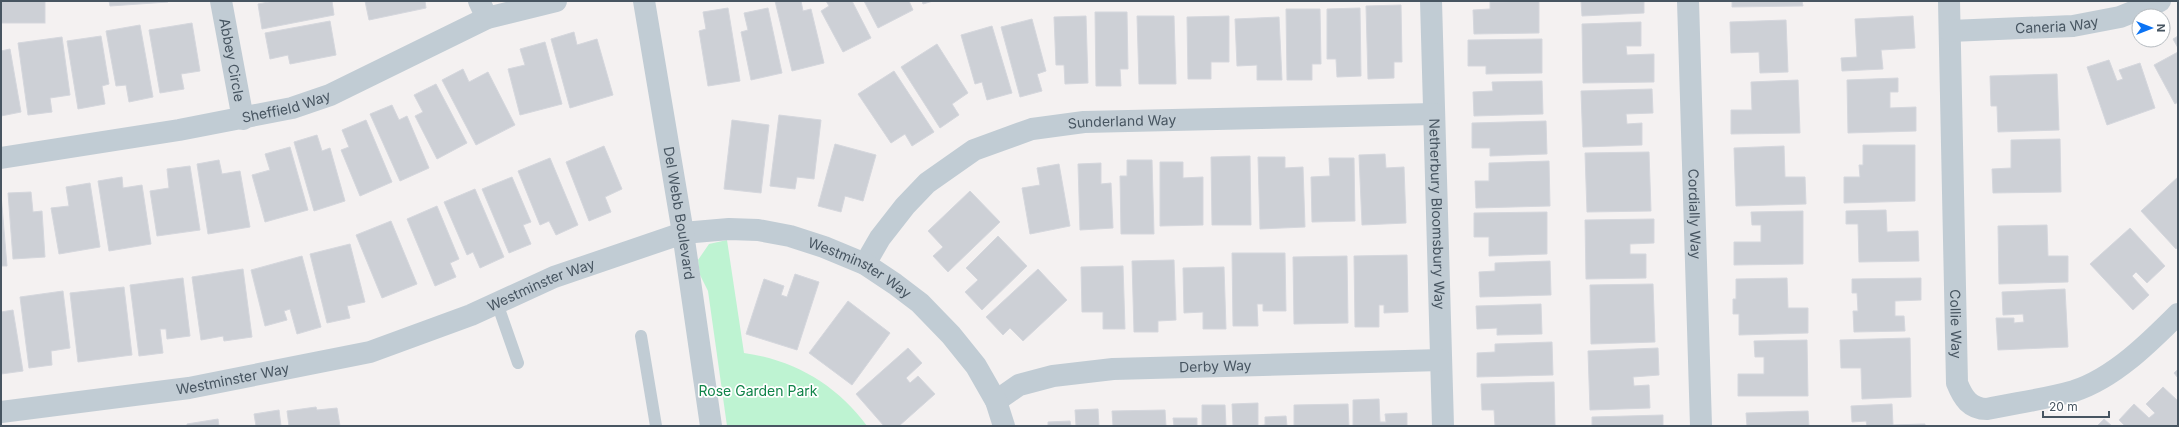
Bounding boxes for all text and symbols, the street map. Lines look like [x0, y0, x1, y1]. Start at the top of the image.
north arrow [2131, 8, 2171, 48]
street label: Caneria Way [2015, 12, 2100, 36]
street label: Abbey Circle [216, 17, 249, 103]
text: N [2154, 24, 2168, 32]
street label: Sheffield Way [240, 86, 333, 126]
street label: Sunderland Way [1067, 111, 1176, 132]
street label: Netherbury Bloomsbury Way [1426, 118, 1449, 310]
street label: Del Webb Boulevard [661, 145, 699, 281]
street label: Cordially Way [1685, 168, 1705, 260]
street label: Westminster Way [806, 233, 915, 302]
street label: Westminster Way [484, 255, 597, 314]
street label: Collie Way [1947, 289, 1965, 359]
street label: Derby Way [1179, 356, 1252, 375]
street label: Westminster Way [175, 359, 291, 398]
park label: Rose Garden Park [699, 382, 818, 399]
scale bar [2043, 393, 2109, 419]
text: 20 m [2049, 399, 2078, 414]

